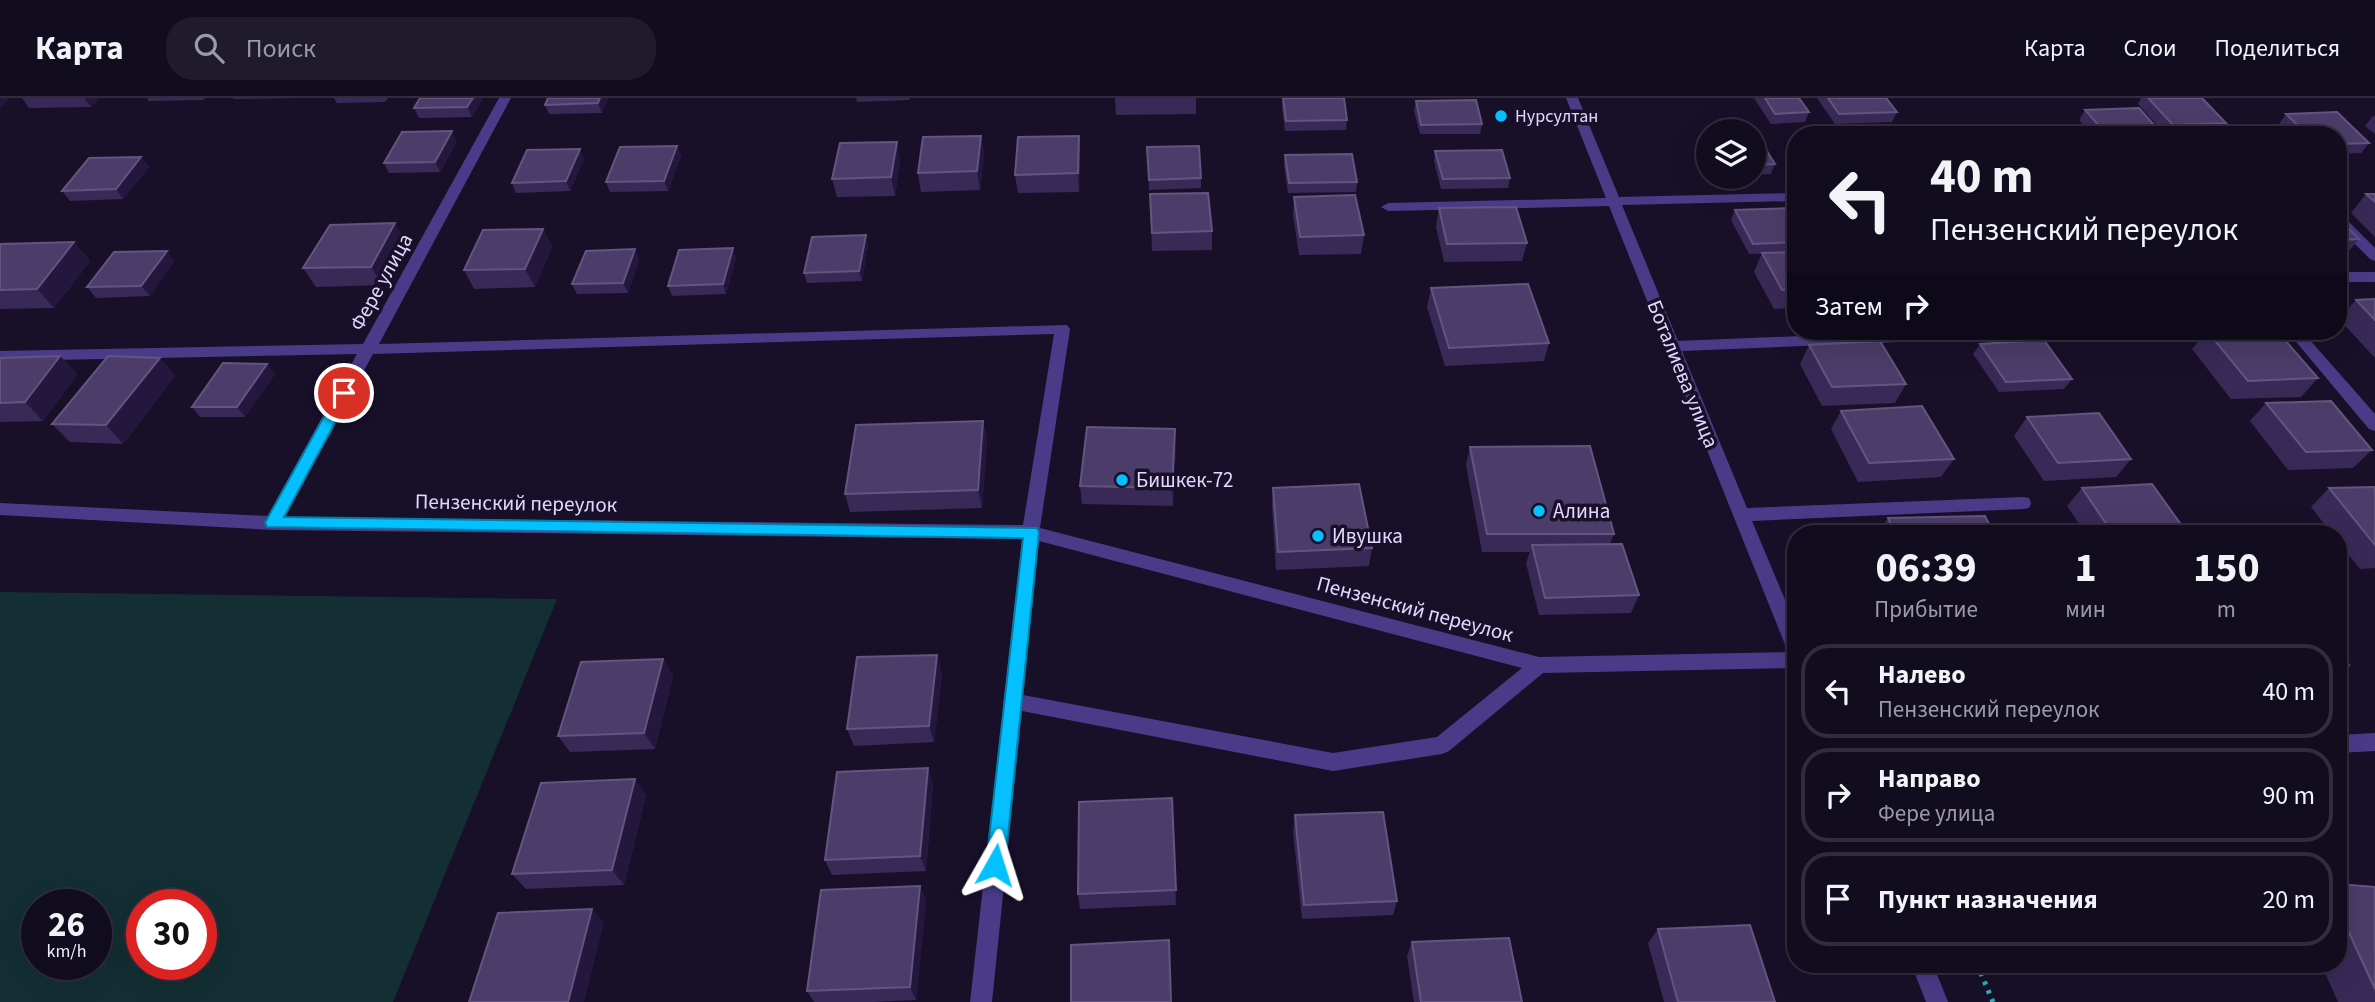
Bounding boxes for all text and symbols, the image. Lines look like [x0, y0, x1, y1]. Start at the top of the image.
search box [166, 17, 656, 80]
text: Карта [35, 25, 124, 72]
icon: search [190, 29, 228, 67]
text: Поиск [246, 30, 316, 67]
text: Карта [2024, 31, 2086, 66]
text: Слои [2124, 31, 2177, 66]
text: Поделиться [2215, 31, 2340, 66]
place label: Нурсултан [1515, 104, 1598, 129]
marker: Нурсултан [1493, 108, 1509, 124]
map controls [1696, 119, 1766, 189]
button: layers [1696, 119, 1766, 189]
text: 40 m [1930, 142, 2034, 212]
icon: left [1815, 154, 1906, 245]
text: Пензенский переулок [1930, 207, 2238, 253]
street label: Фере улица [342, 228, 420, 336]
icon: right [1897, 287, 1935, 325]
text: Затем [1815, 288, 1883, 325]
street label: Боталиева улица [1640, 296, 1726, 452]
pin [314, 363, 374, 423]
icon: arrive [325, 374, 363, 412]
place label: Бишкек-72 [1136, 465, 1234, 495]
marker: Бишкек-72 [1114, 472, 1130, 488]
street label: Пензенский переулок [415, 486, 618, 520]
place label: Алина [1553, 496, 1610, 526]
marker: Алина [1531, 503, 1547, 519]
place label: Ивушка [1332, 521, 1403, 551]
marker: Ивушка [1310, 528, 1326, 544]
text: 06:39 [1875, 538, 1977, 598]
text: 1 [2074, 538, 2097, 598]
text: 150 [2193, 538, 2260, 598]
street label: Пензенский переулок [1313, 568, 1517, 650]
text: Прибытие [1874, 593, 1978, 626]
text: мин [2065, 593, 2106, 626]
text: m [2217, 593, 2236, 626]
text: Налево [1878, 656, 1966, 693]
icon: left [1819, 672, 1857, 710]
text: 40 m [2262, 673, 2315, 710]
text: Пензенский переулок [1878, 693, 2100, 726]
text: Направо [1878, 760, 1981, 797]
icon: right [1819, 776, 1857, 814]
text: 90 m [2262, 777, 2315, 814]
text: Фере улица [1878, 797, 1995, 830]
position arrow [958, 828, 1032, 902]
icon: arrive [1819, 880, 1857, 918]
text: Пункт назначения [1878, 881, 2098, 918]
text: 20 m [2262, 881, 2315, 918]
speed limit sign: 30 [126, 889, 217, 980]
text: 26 [48, 900, 85, 950]
text: km/h [47, 939, 86, 964]

